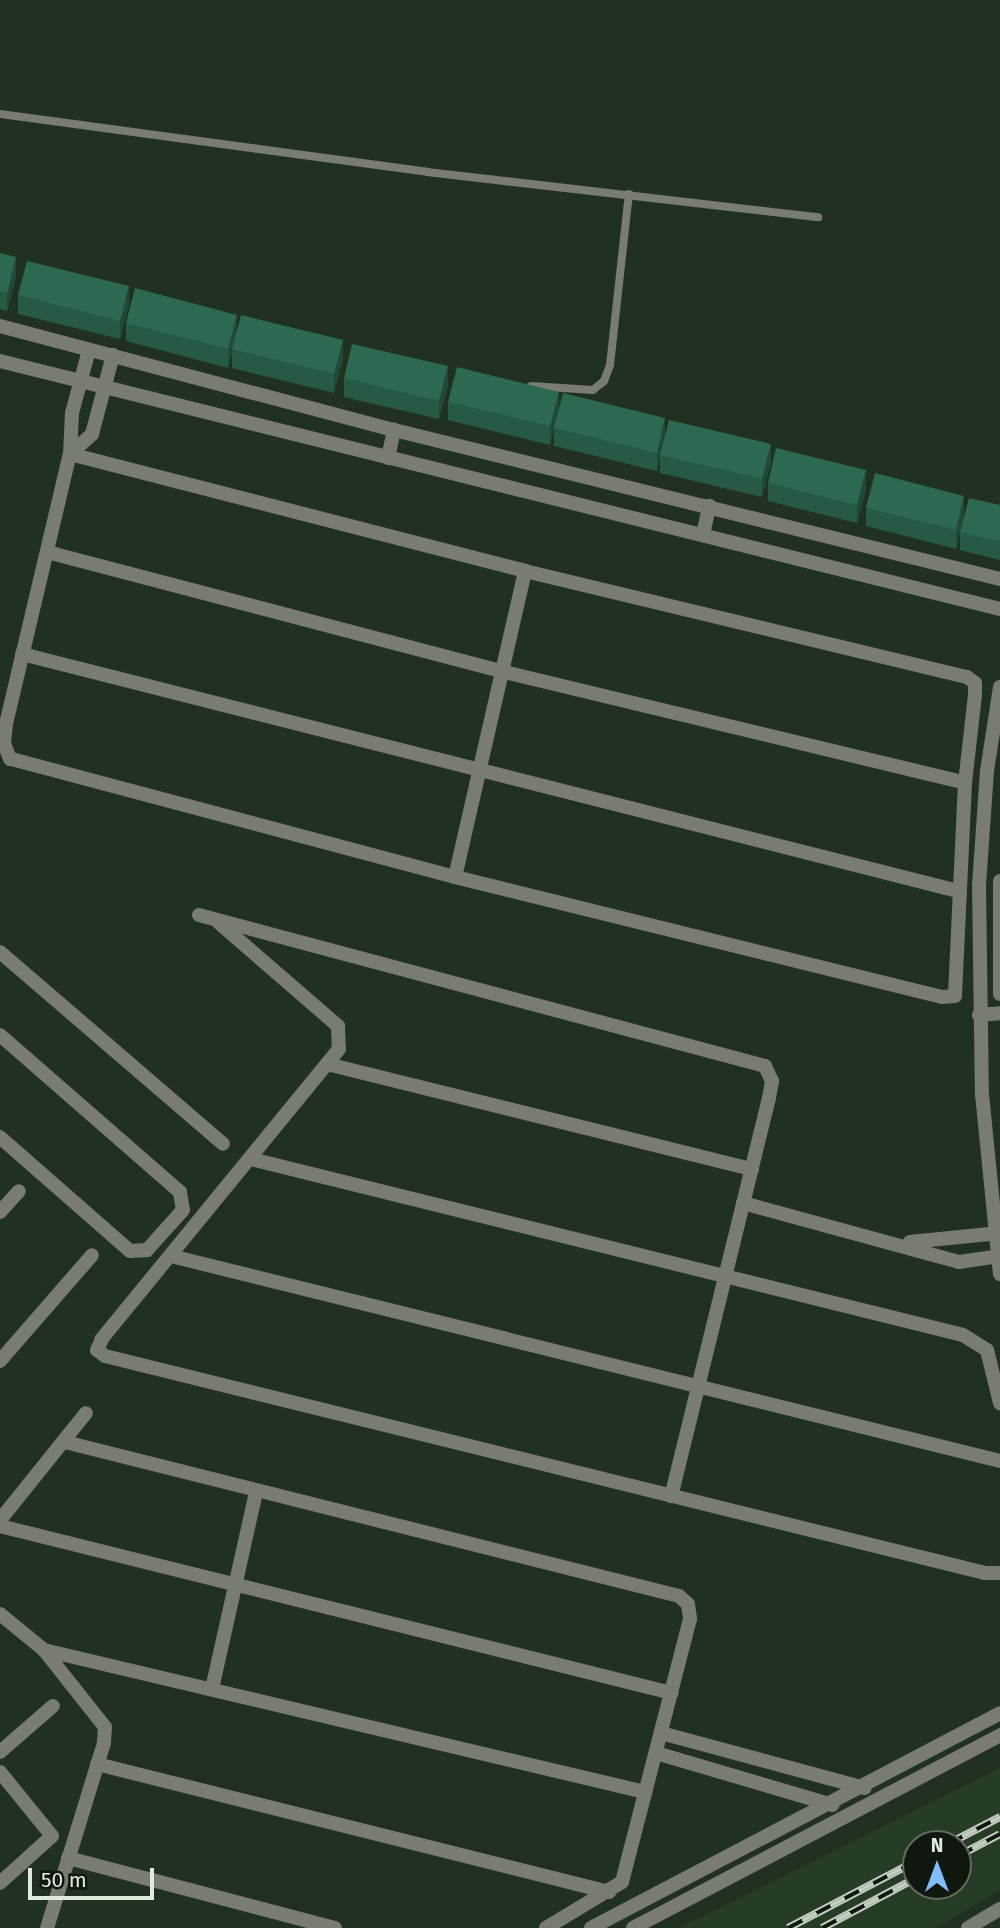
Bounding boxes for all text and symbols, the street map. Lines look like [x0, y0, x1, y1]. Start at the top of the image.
north arrow [902, 1830, 972, 1900]
text: N [931, 1834, 943, 1857]
scale bar [32, 1854, 158, 1898]
text: 50 m [41, 1867, 87, 1893]

